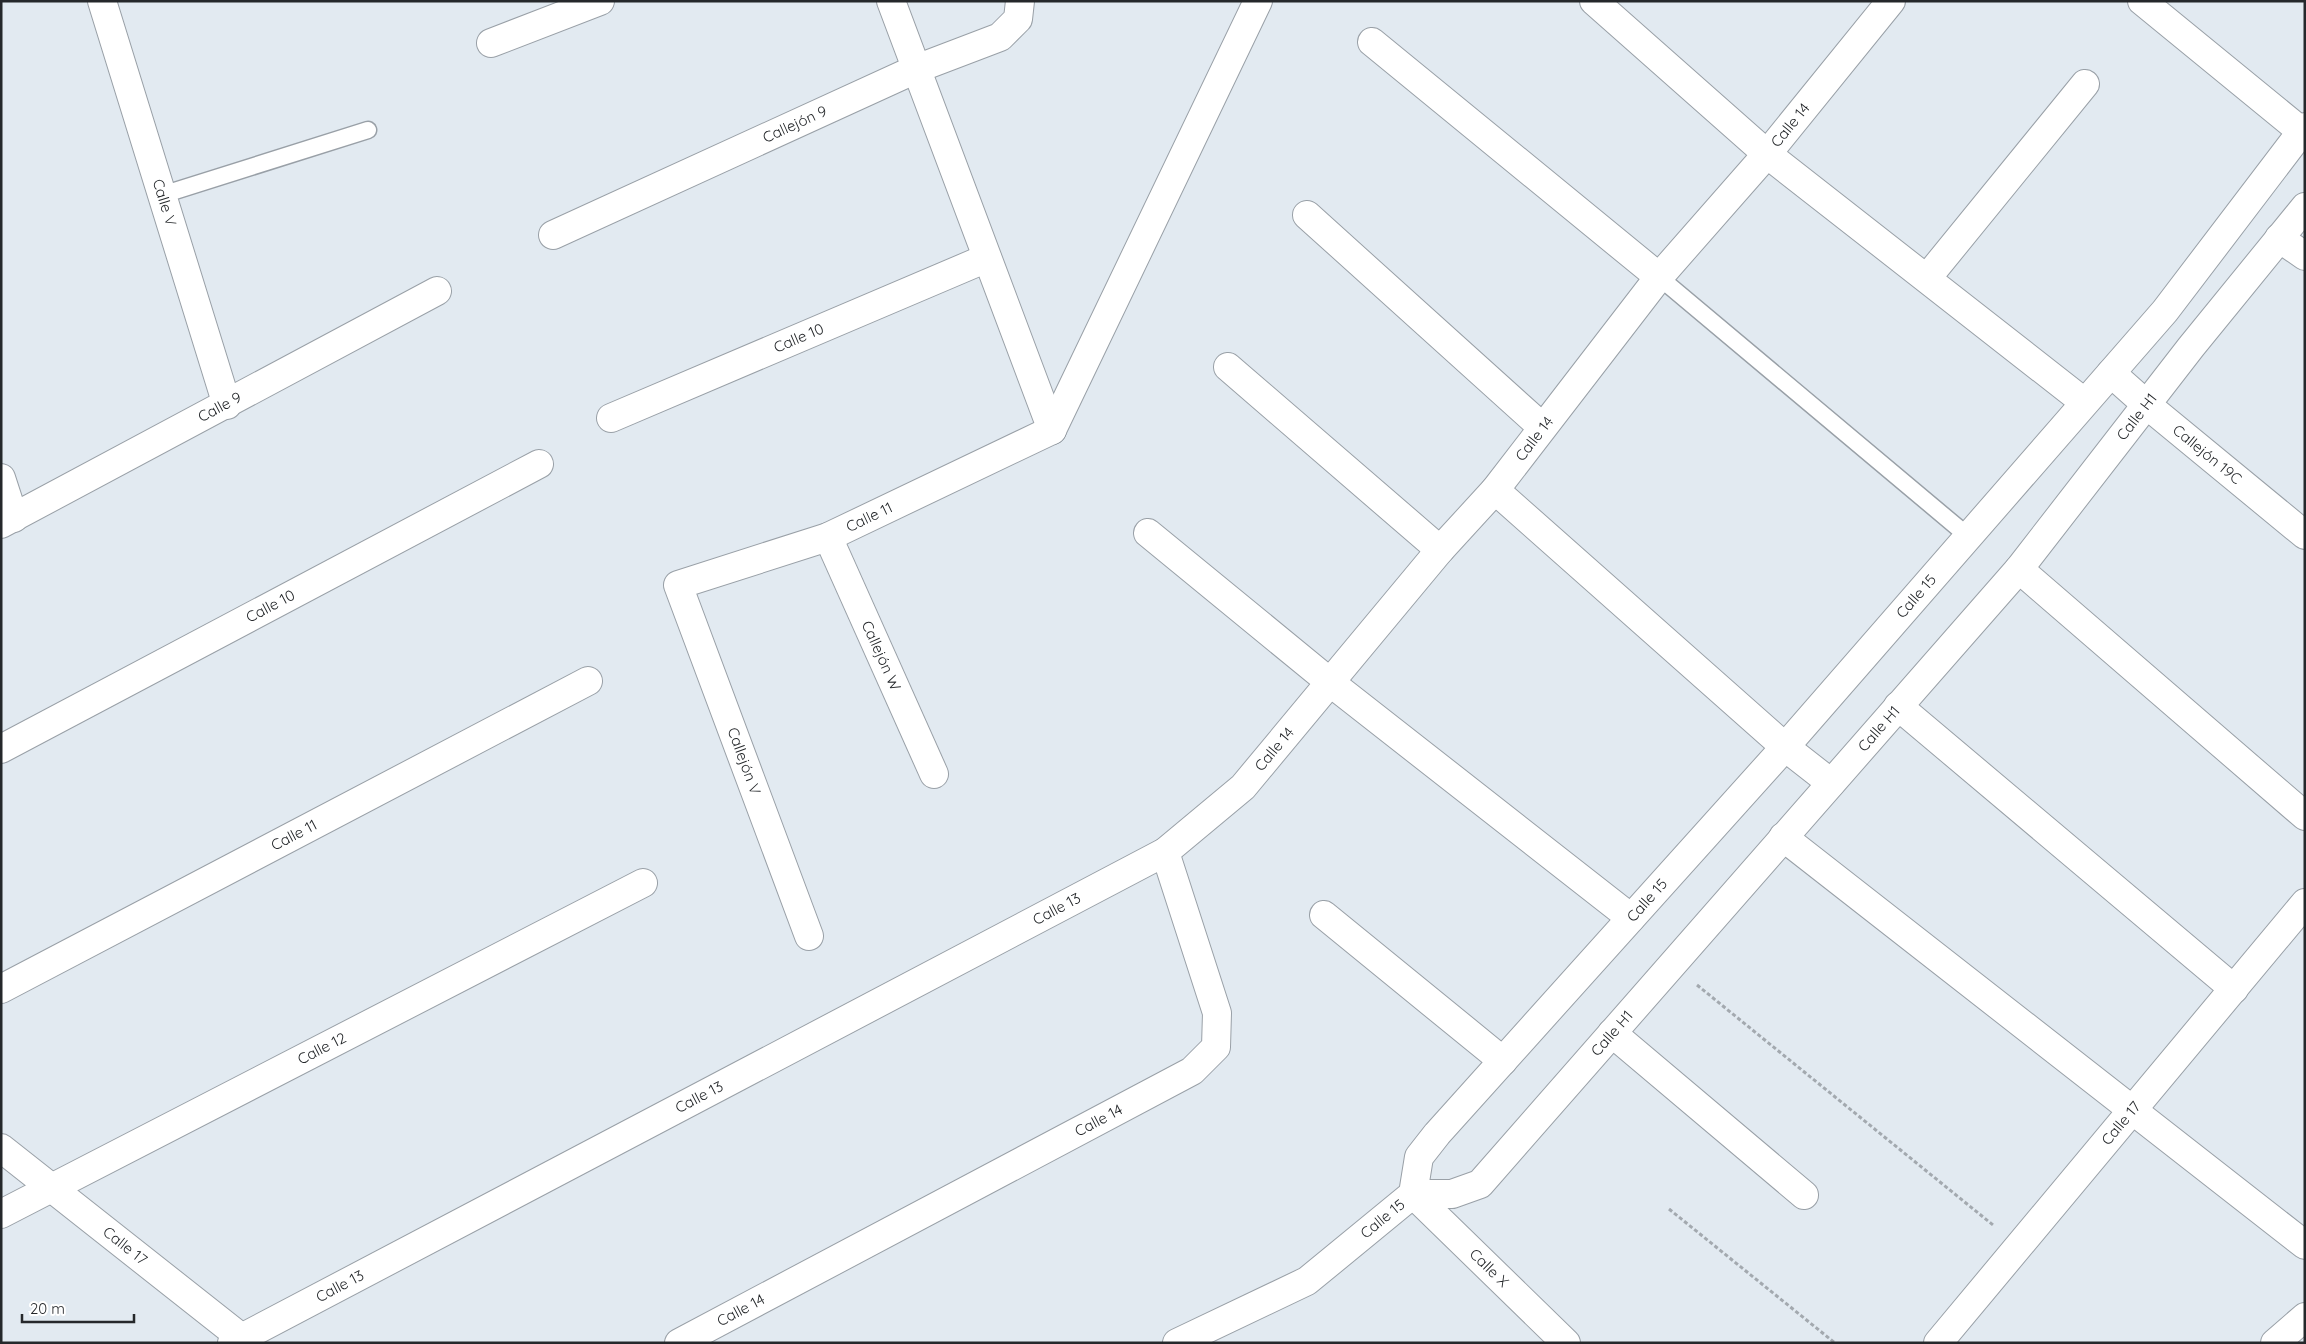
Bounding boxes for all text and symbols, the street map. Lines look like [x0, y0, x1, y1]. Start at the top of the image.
street label: Calle 14 [1766, 99, 1814, 151]
street label: Callejón 9 [760, 101, 830, 147]
street label: Calle V [149, 177, 181, 228]
street label: Calle 10 [771, 319, 827, 357]
street label: Calle 9 [194, 387, 245, 426]
street label: Calle H1 [2112, 389, 2161, 444]
street label: Calle 14 [1511, 412, 1557, 465]
street label: Callejón 19C [2169, 420, 2246, 488]
street label: Calle 11 [843, 498, 896, 536]
street label: Calle 15 [1892, 570, 1940, 622]
street label: Calle 10 [243, 585, 298, 627]
street label: Callejón W [858, 618, 906, 694]
street label: Calle H1 [1853, 702, 1904, 755]
street label: Calle 14 [1250, 723, 1298, 775]
street label: Callejón V [724, 725, 765, 797]
street label: Calle 11 [268, 815, 320, 855]
street label: Calle 15 [1622, 874, 1671, 926]
street label: Calle 13 [1029, 888, 1084, 929]
street label: Calle H1 [1586, 1006, 1637, 1060]
street label: Calle 12 [294, 1028, 349, 1069]
street label: Calle 13 [672, 1076, 726, 1117]
street label: Calle 17 [2097, 1097, 2145, 1149]
street label: Calle 14 [1071, 1100, 1126, 1141]
street label: Calle 15 [1356, 1195, 1409, 1242]
street label: Calle 17 [99, 1222, 152, 1269]
street label: Calle X [1466, 1244, 1513, 1291]
street label: Calle 13 [312, 1265, 367, 1306]
street label: Calle 14 [713, 1289, 768, 1330]
scale bar [22, 1292, 135, 1324]
text: 20 m [30, 1299, 65, 1318]

